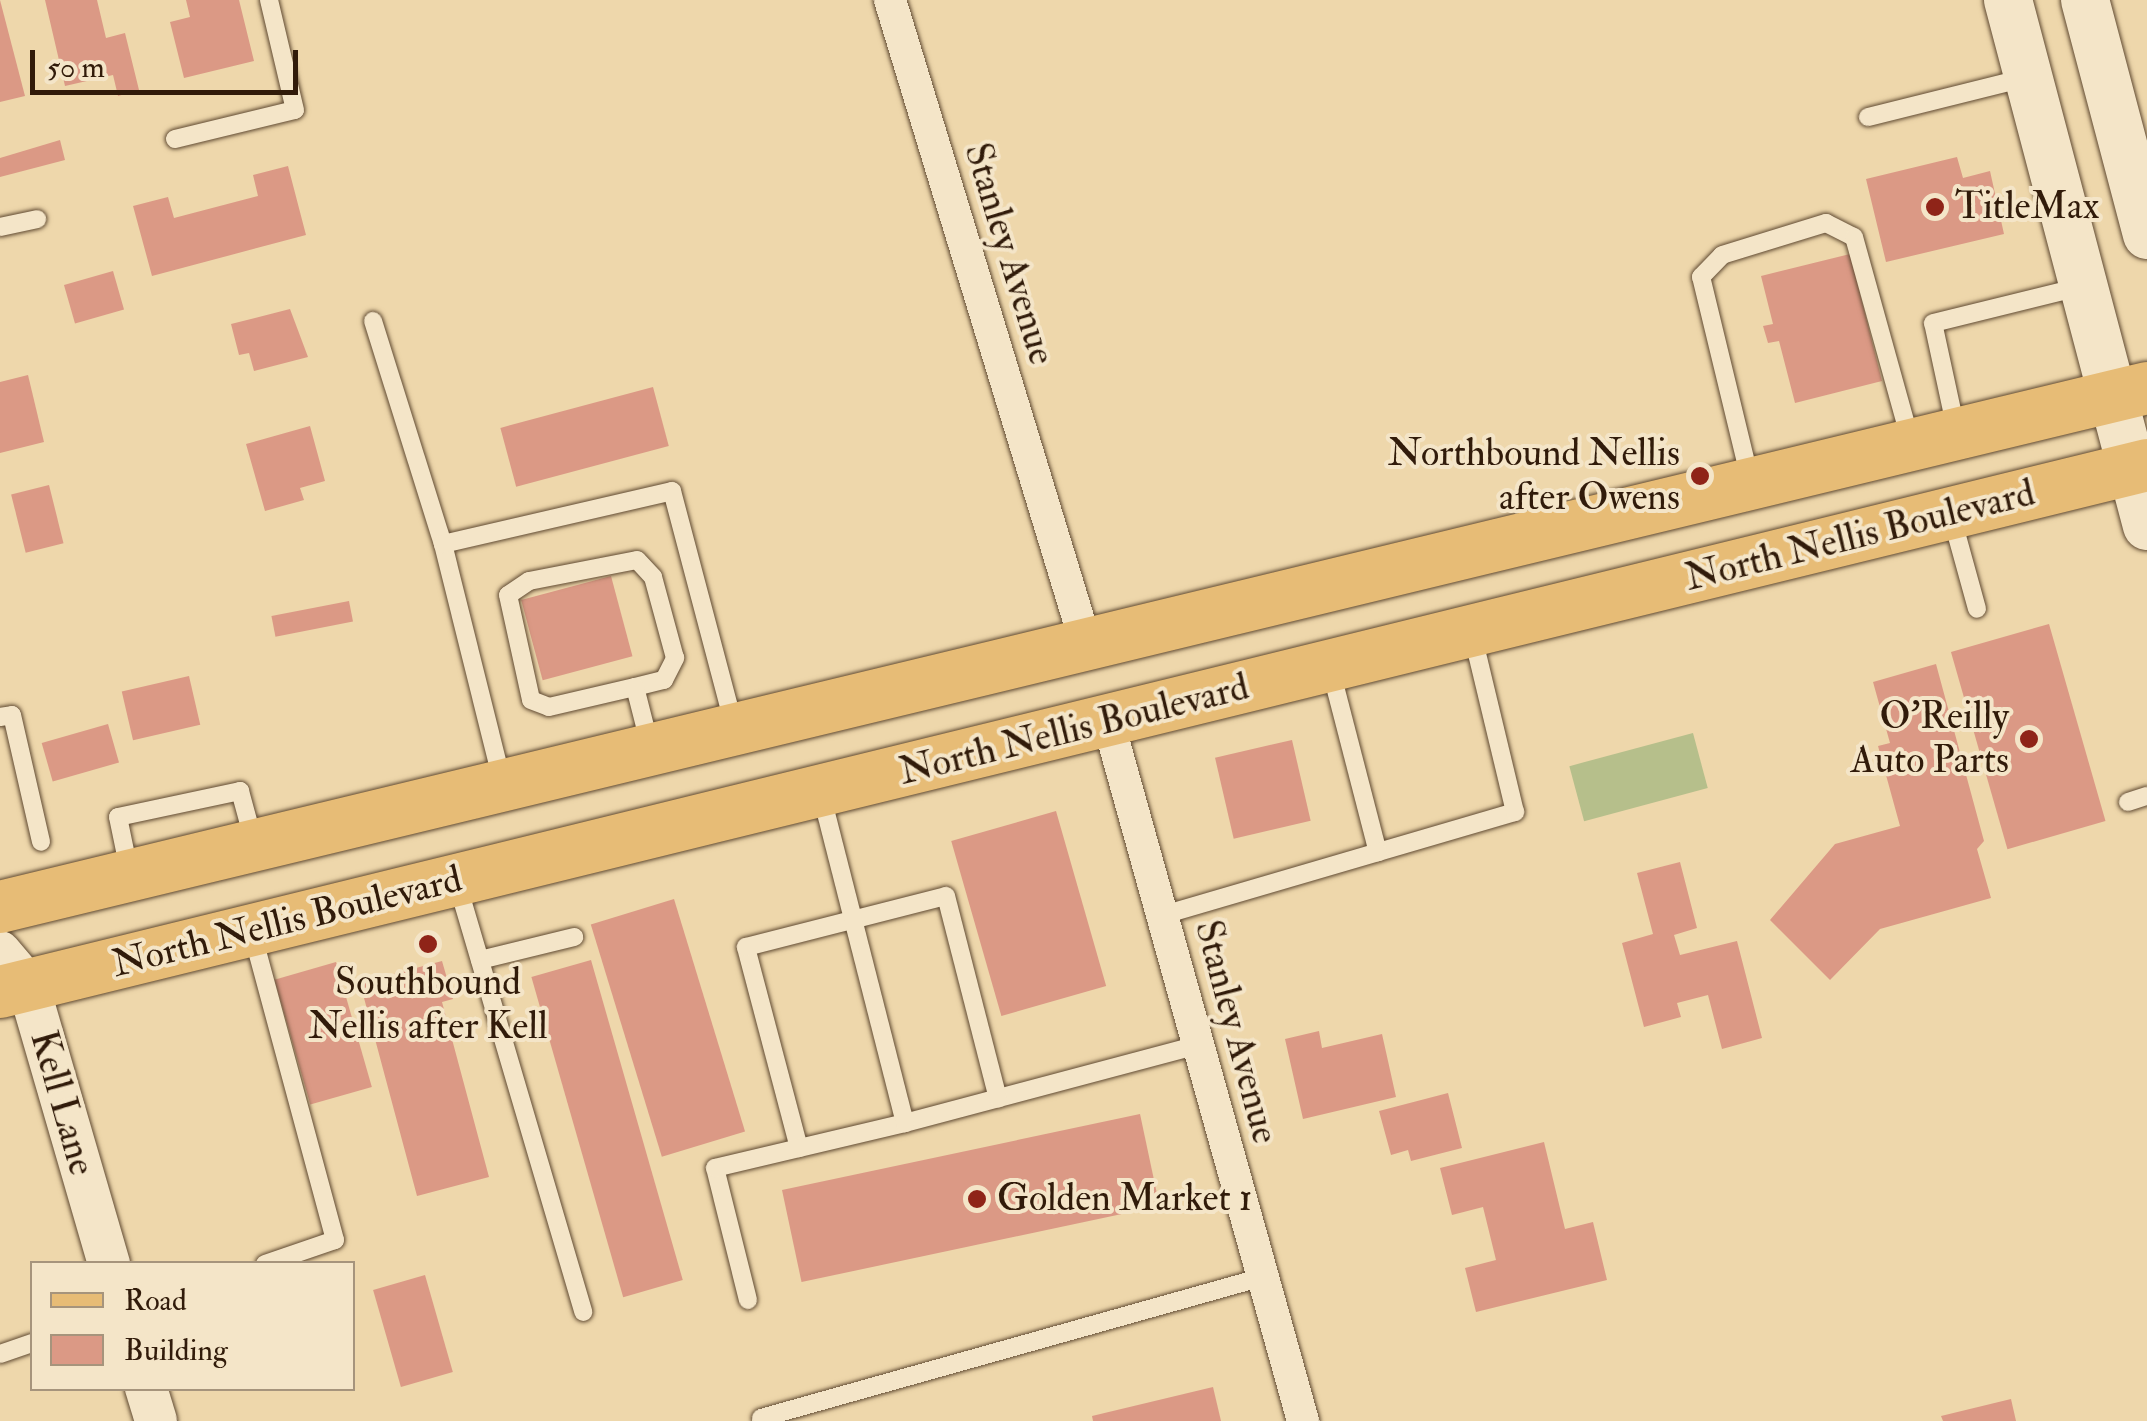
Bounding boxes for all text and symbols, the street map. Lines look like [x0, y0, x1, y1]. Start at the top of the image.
scale bar [35, 30, 302, 92]
text: 50 m [47, 49, 105, 86]
street label: Stanley Avenue [954, 138, 1064, 370]
place label: TitleMax [1955, 184, 2099, 230]
marker: TitleMax [1924, 196, 1946, 218]
place label: Northbound Nellis after Owens [1388, 431, 1680, 520]
marker: Northbound Nellis after Owens [1689, 465, 1711, 487]
street label: North Nellis Boulevard [1681, 471, 2039, 601]
street label: North Nellis Boulevard [895, 665, 1253, 795]
place label: O'Reilly Auto Parts [1851, 694, 2009, 784]
marker: O'Reilly Auto Parts [2018, 728, 2040, 750]
street label: North Nellis Boulevard [108, 857, 466, 987]
street label: Stanley Avenue [1184, 916, 1288, 1148]
marker: Southbound Nellis after Kell [417, 933, 439, 955]
place label: Southbound Nellis after Kell [308, 960, 548, 1050]
street label: Kell Lane [20, 1026, 104, 1180]
place label: Golden Market 1 [997, 1176, 1252, 1222]
marker: Golden Market 1 [966, 1188, 988, 1210]
legend [30, 1261, 355, 1391]
text: Road [124, 1282, 187, 1319]
text: Building [124, 1332, 228, 1369]

